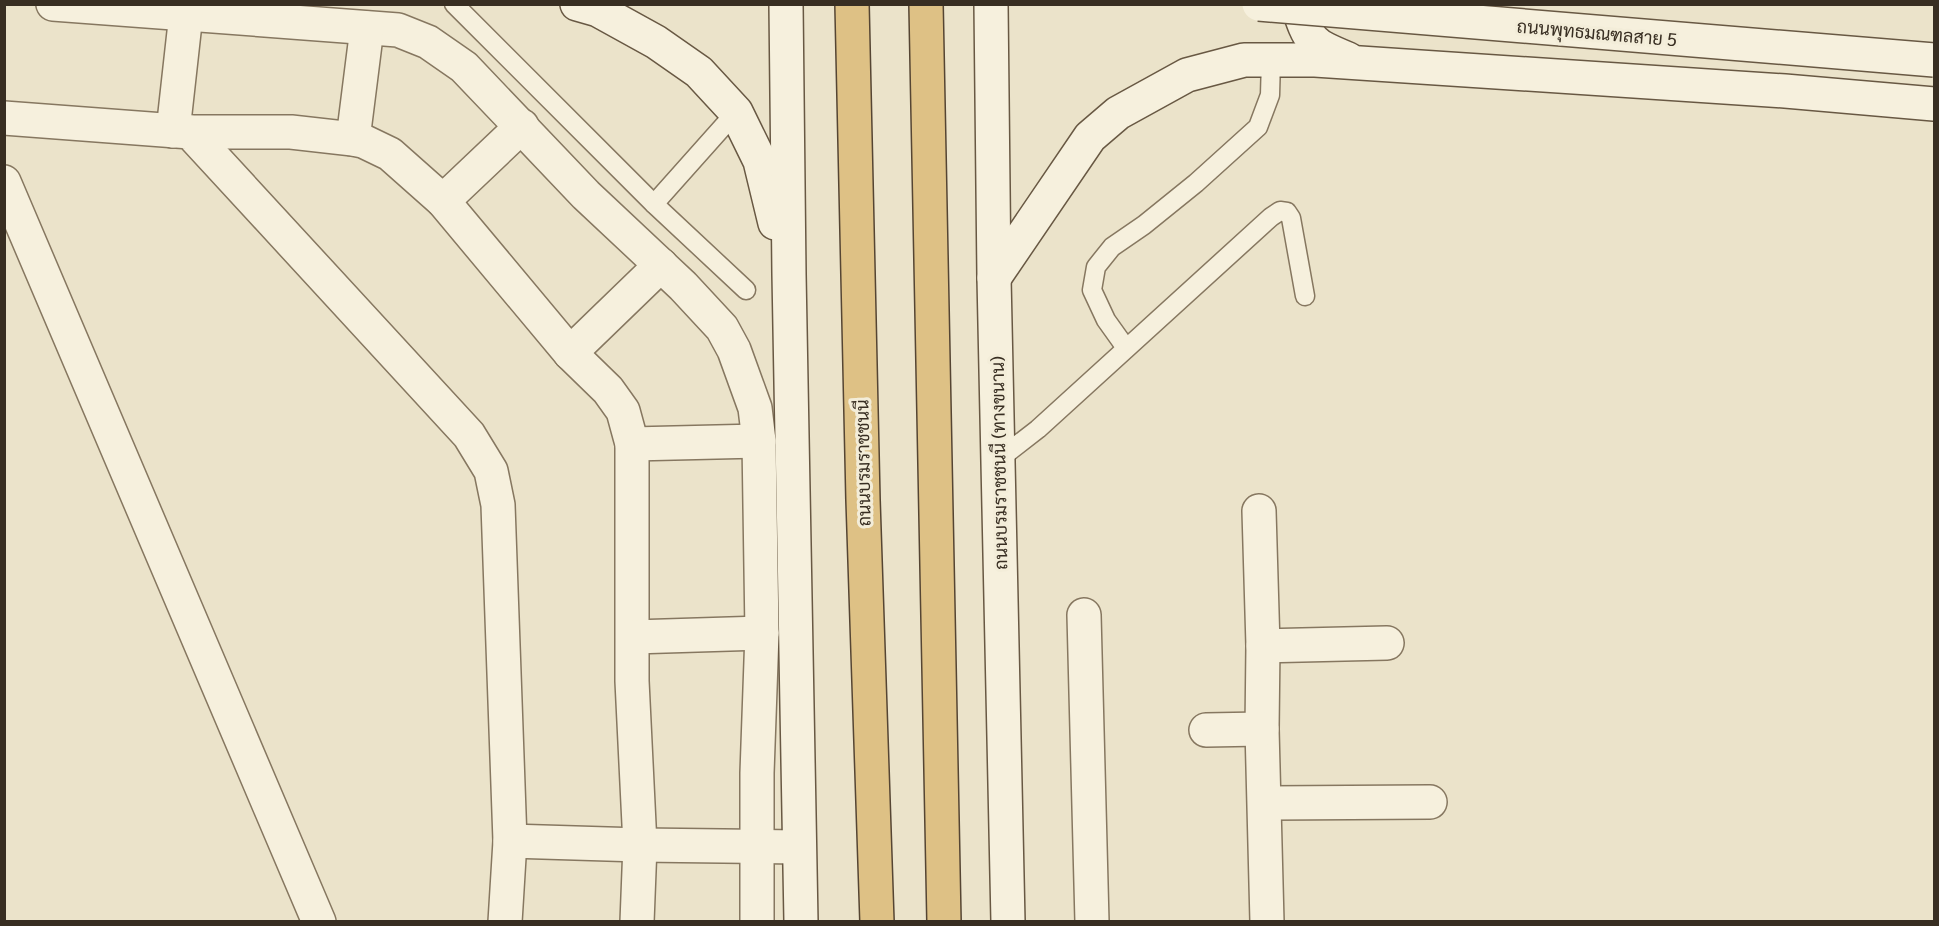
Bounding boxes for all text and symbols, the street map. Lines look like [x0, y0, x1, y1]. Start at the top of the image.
street label: ถนนพุทธมณฑลสาย 5 [1516, 14, 1678, 52]
street label: ถนนบรมราชชนนี (ทางขนาน) [985, 356, 1011, 570]
street label: ถนนบรมราชชนนี [849, 399, 875, 527]

